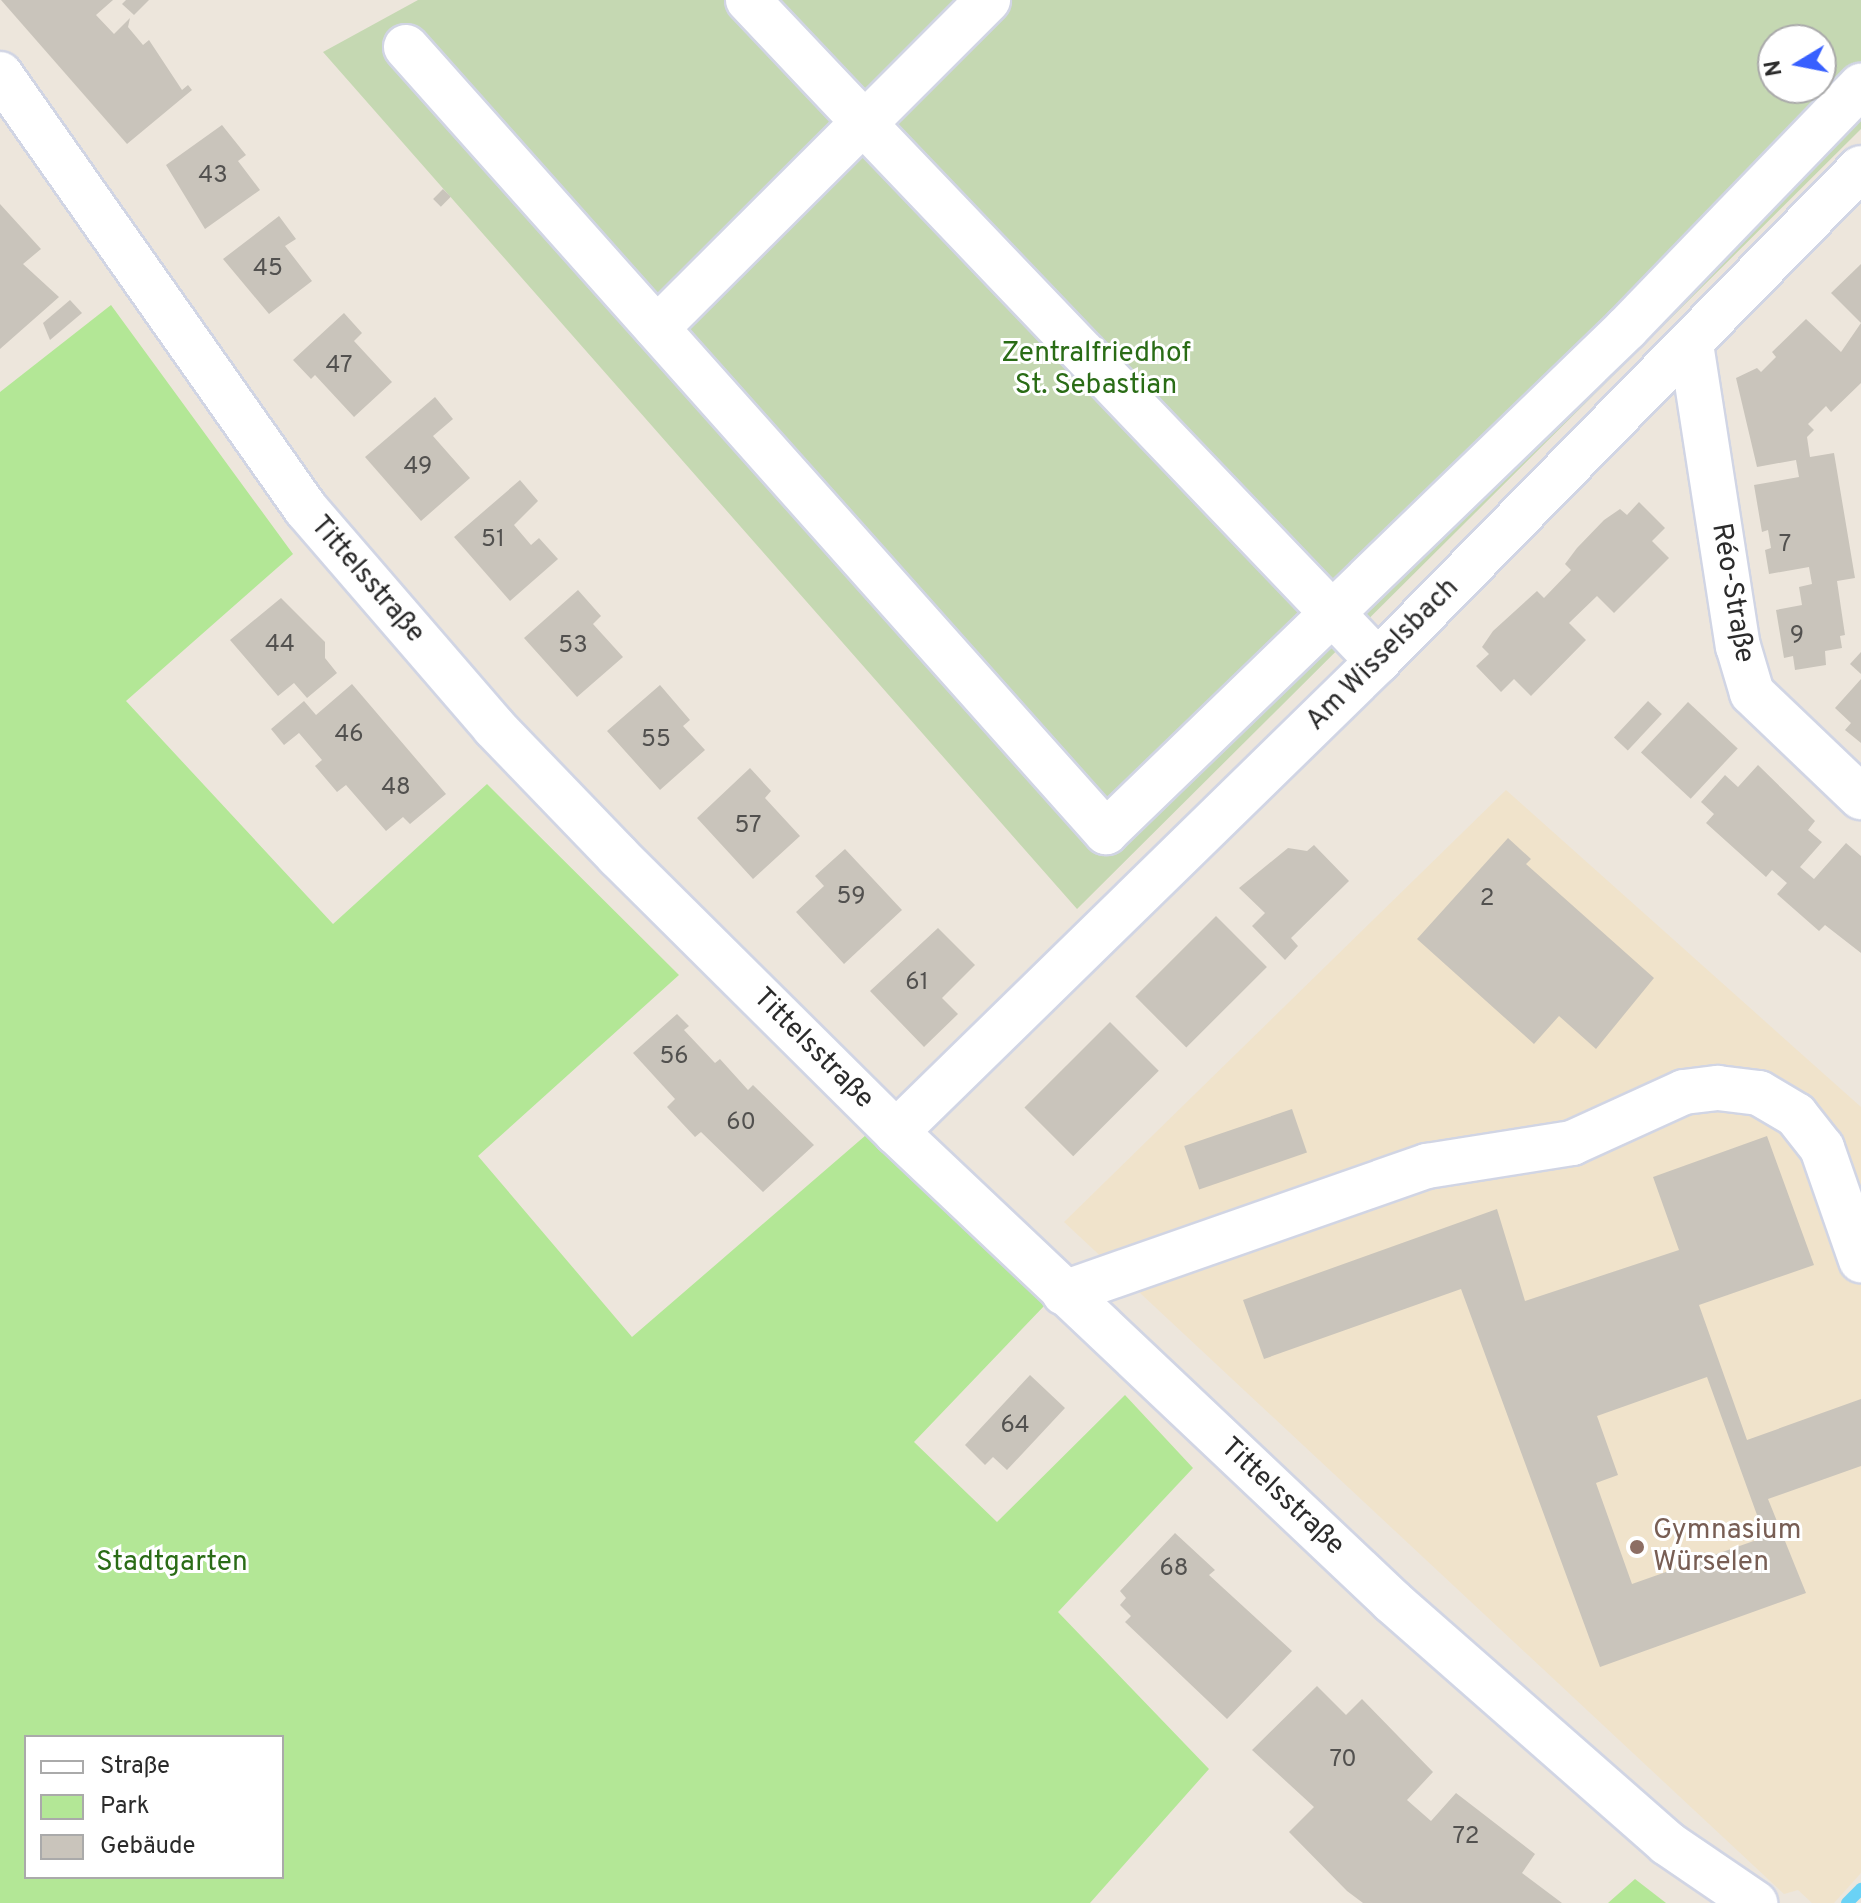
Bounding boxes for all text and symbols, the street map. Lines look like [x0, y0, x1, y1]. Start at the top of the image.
north arrow [1757, 24, 1837, 104]
text: N [1760, 58, 1790, 78]
house number: 43 [198, 163, 228, 191]
house number: 45 [253, 256, 283, 284]
park label: Zentralfriedhof St. Sebastian [1001, 337, 1191, 403]
house number: 47 [325, 353, 353, 381]
house number: 49 [404, 454, 432, 482]
street label: Tittelsstraße [303, 510, 431, 650]
street label: Réo-Straße [1703, 521, 1761, 665]
house number: 51 [481, 527, 505, 555]
house number: 7 [1779, 532, 1791, 560]
street label: Am Wisselsbach [1300, 572, 1466, 738]
house number: 9 [1790, 623, 1804, 651]
house number: 44 [265, 632, 295, 660]
house number: 53 [558, 633, 588, 661]
house number: 46 [334, 722, 364, 750]
house number: 55 [641, 727, 671, 755]
house number: 48 [381, 775, 411, 803]
house number: 57 [734, 813, 762, 841]
house number: 59 [837, 884, 865, 912]
house number: 2 [1480, 886, 1494, 914]
house number: 61 [905, 970, 929, 998]
street label: Tittelsstraße [745, 981, 881, 1117]
house number: 56 [659, 1044, 689, 1072]
house number: 60 [726, 1110, 756, 1138]
house number: 64 [1000, 1413, 1030, 1441]
street label: Tittelsstraße [1213, 1431, 1351, 1563]
place label: Gymnasium Würselen [1653, 1514, 1801, 1580]
marker: Gymnasium Würselen [1628, 1538, 1646, 1556]
park label: Stadtgarten [96, 1546, 248, 1580]
house number: 68 [1160, 1556, 1188, 1584]
legend [24, 1735, 284, 1879]
house number: 70 [1329, 1747, 1357, 1775]
text: Straße [100, 1752, 170, 1782]
text: Park [100, 1792, 150, 1822]
house number: 72 [1453, 1824, 1479, 1852]
text: Gebäude [100, 1832, 195, 1862]

